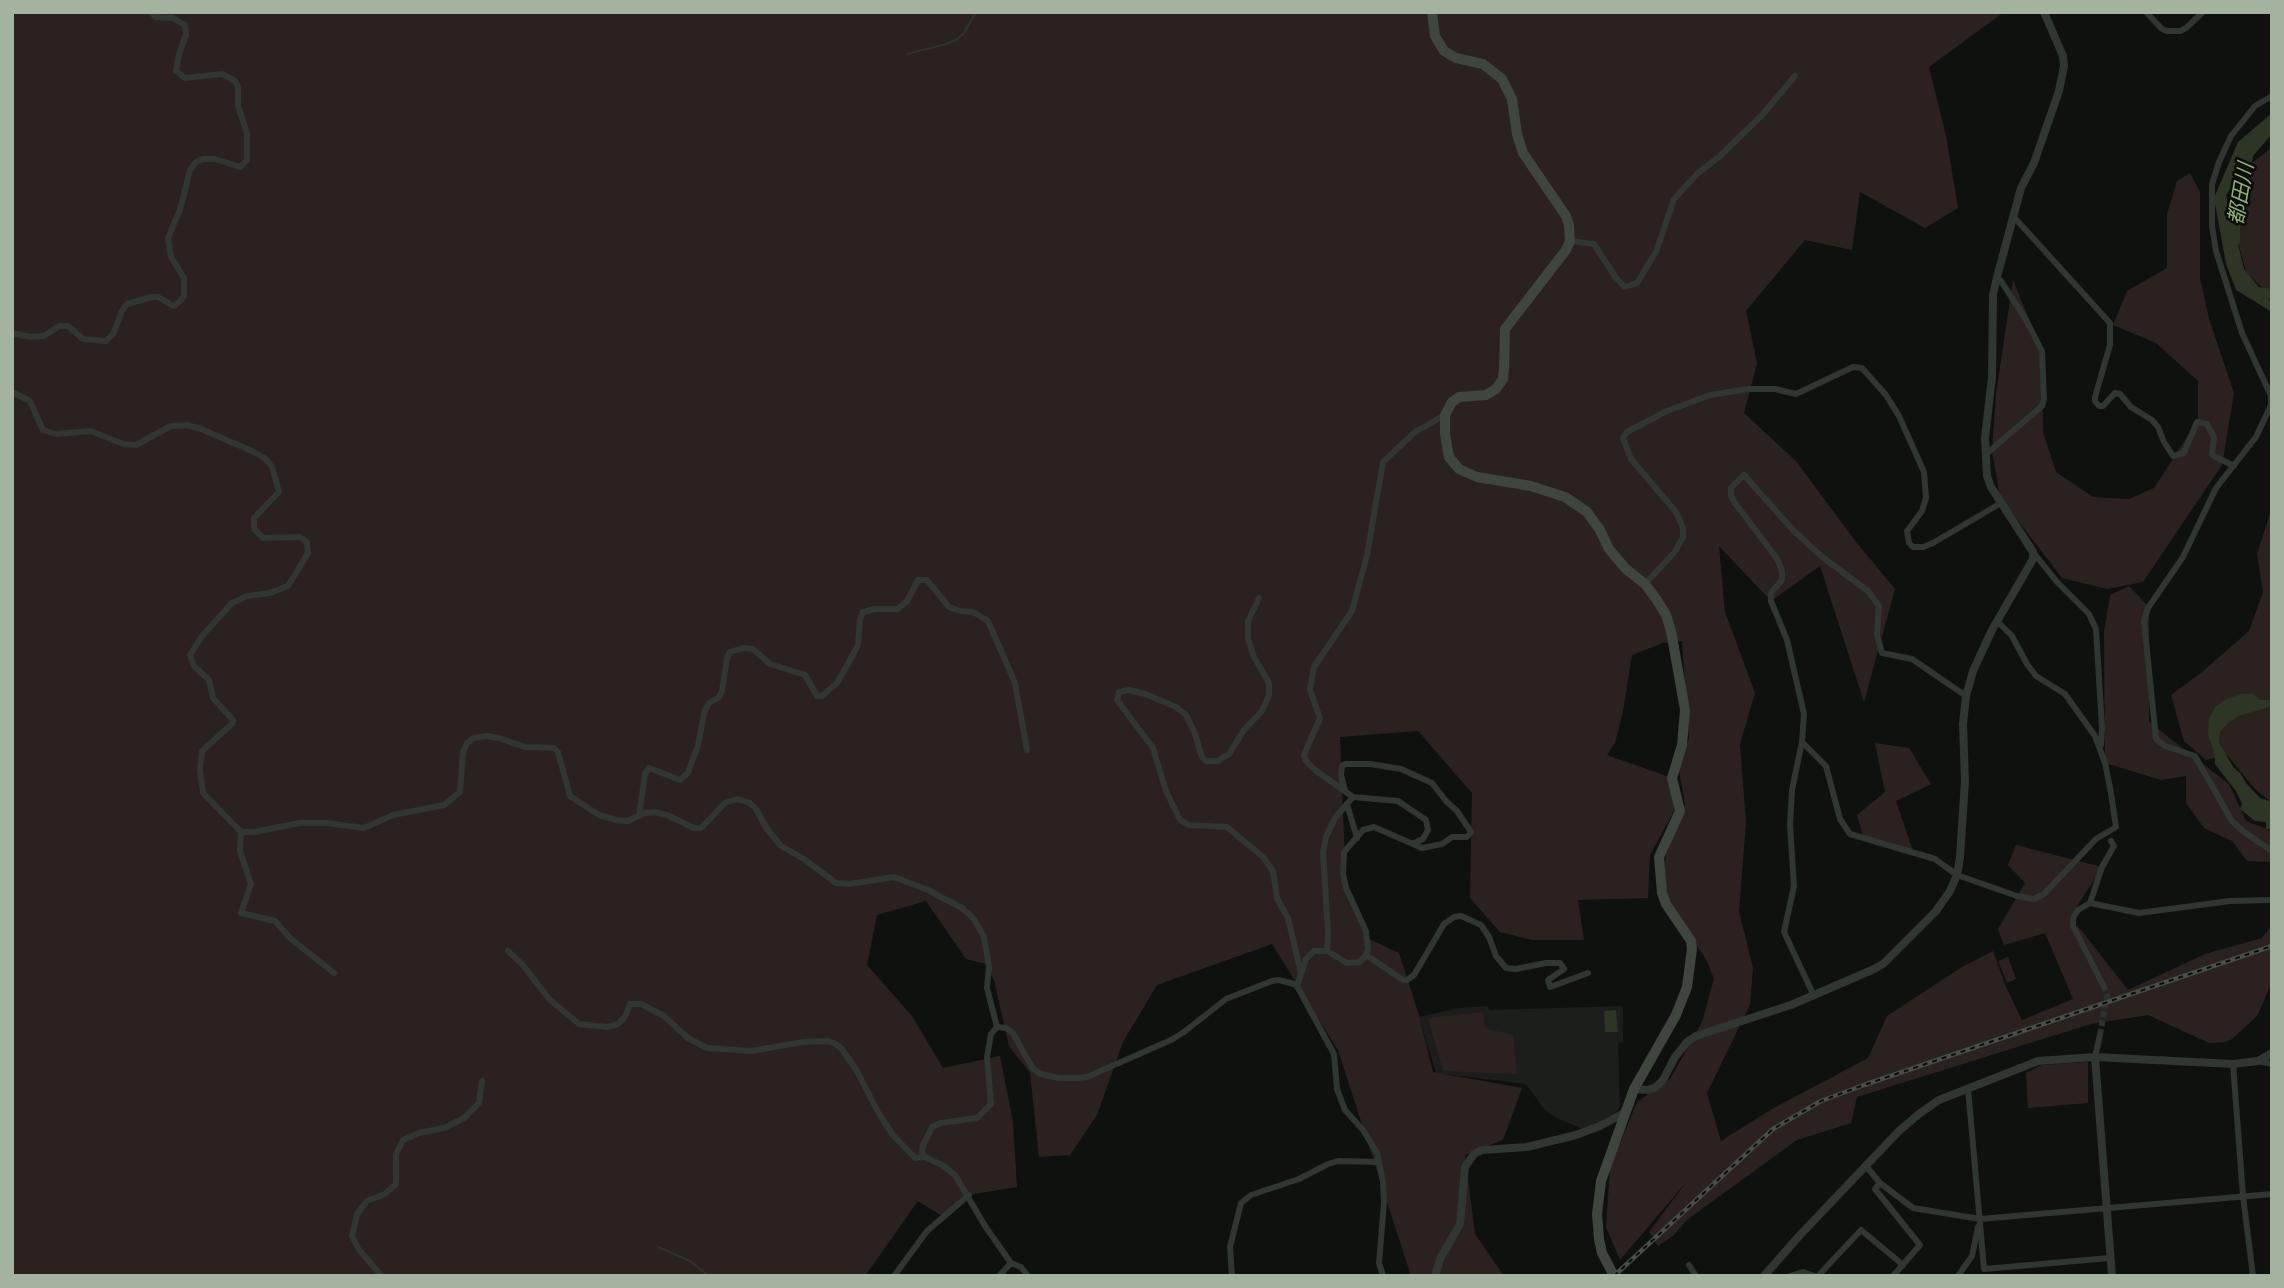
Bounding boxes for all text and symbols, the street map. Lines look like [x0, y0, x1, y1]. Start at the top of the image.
water label: 都田川 [2224, 161, 2260, 227]

